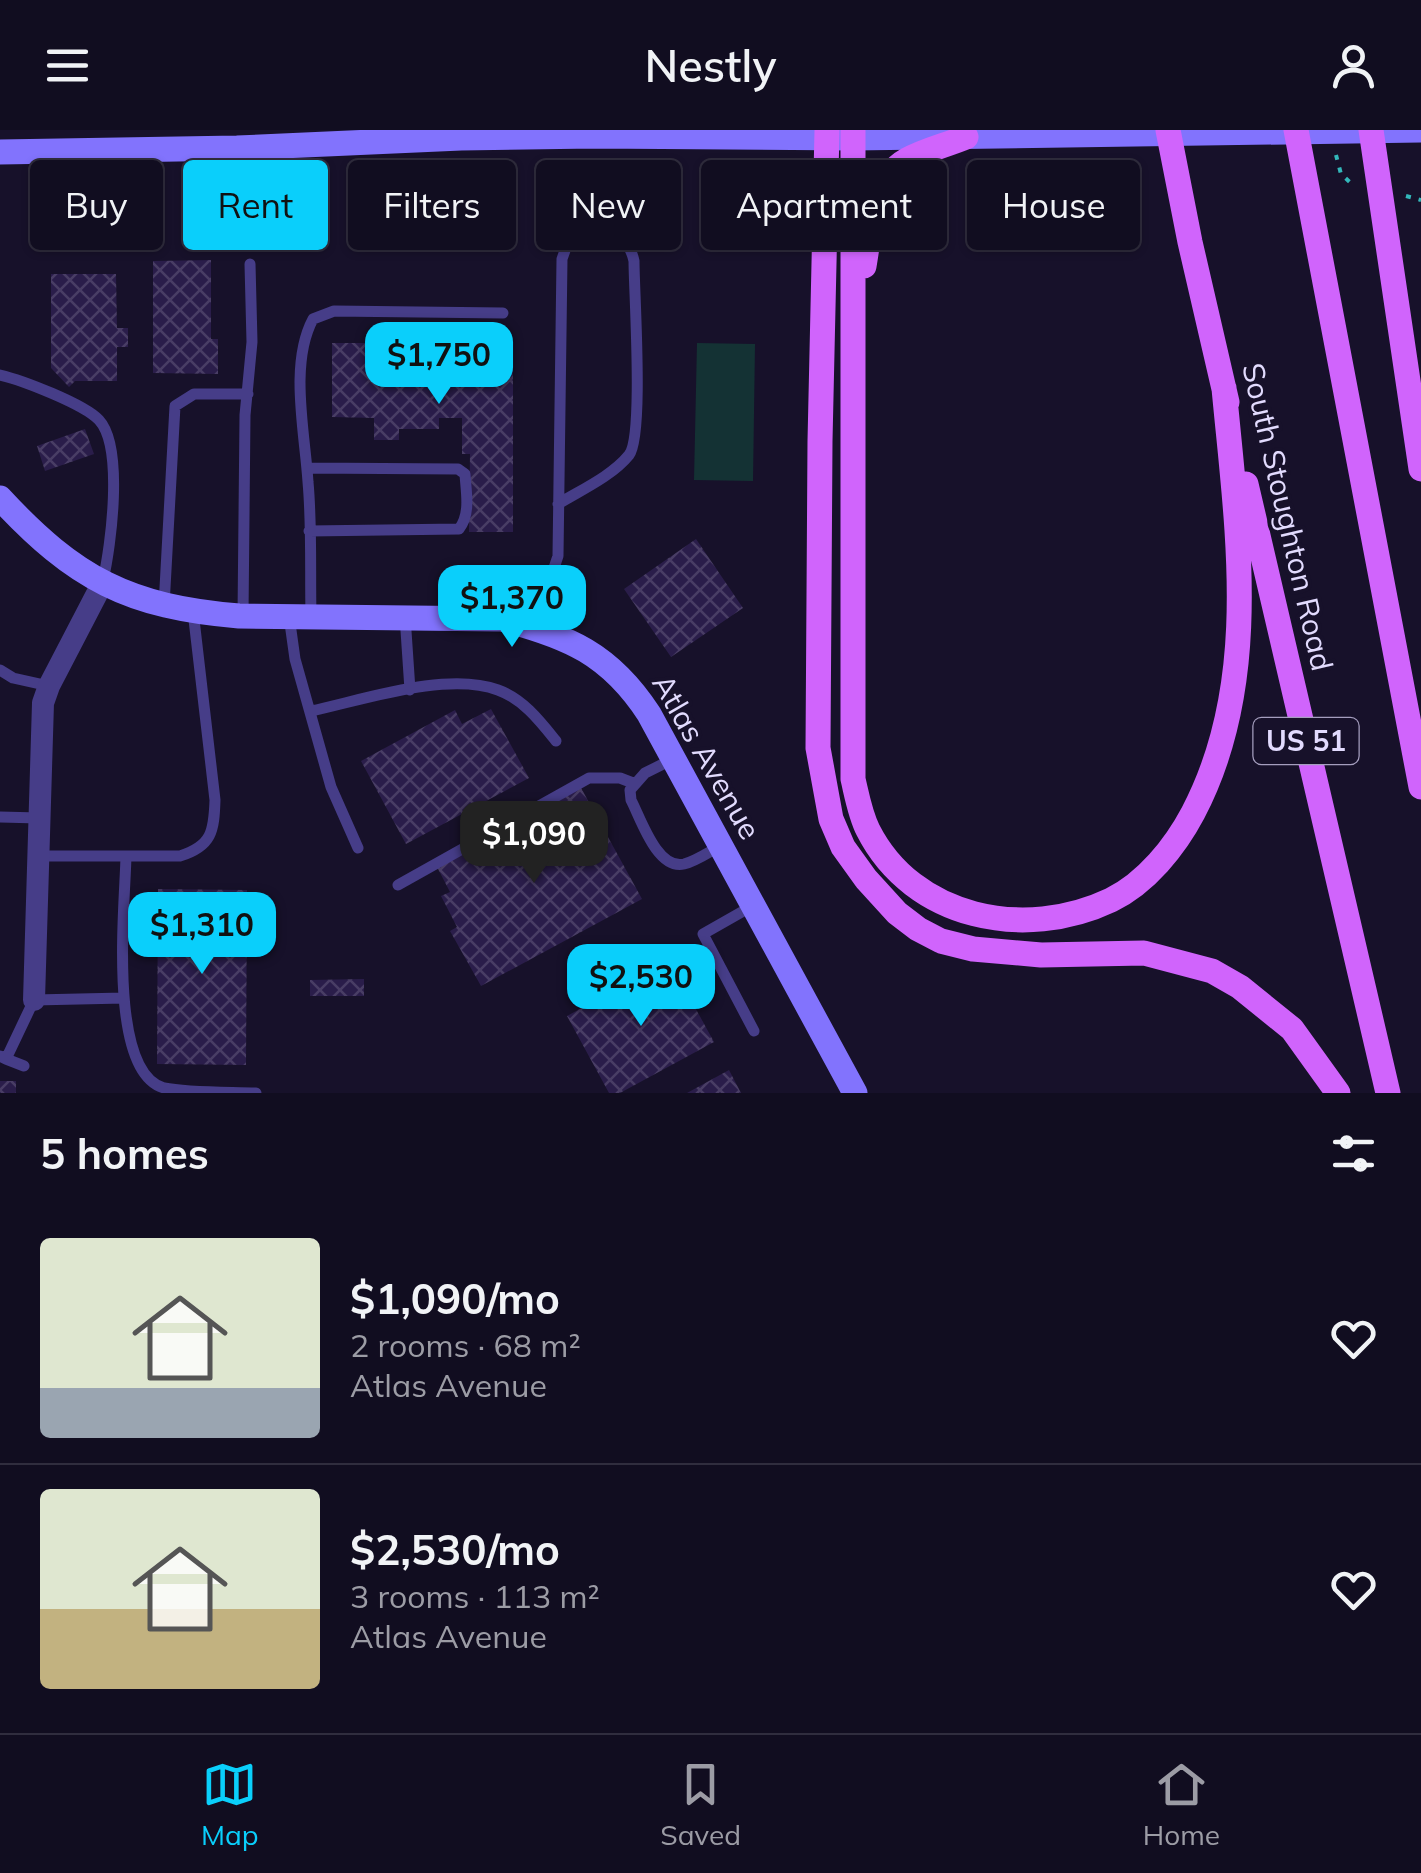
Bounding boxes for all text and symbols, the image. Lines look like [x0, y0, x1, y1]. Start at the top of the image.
text: Nestly [644, 37, 777, 93]
icon: menu [40, 38, 95, 93]
icon: person [1326, 38, 1381, 93]
chip: Buy [30, 160, 163, 250]
chip: Rent [183, 160, 328, 250]
chip: Filters [348, 160, 516, 250]
chip: New [536, 160, 681, 250]
chip: Apartment [701, 160, 947, 250]
chip: House [967, 160, 1140, 250]
pin: $1,750 [358, 322, 520, 407]
text: $1,750 [387, 334, 491, 374]
street label: South Stoughton Road [1234, 359, 1342, 674]
pin: $1,370 [431, 565, 593, 650]
text: $1,370 [460, 577, 564, 617]
street label: Atlas Avenue [644, 667, 769, 846]
road number: US 51 [1254, 718, 1358, 764]
pin: $1,090 [453, 801, 615, 886]
text: $1,090 [482, 813, 586, 853]
pin: $1,310 [121, 892, 283, 977]
text: $1,310 [150, 904, 254, 944]
pin: $2,530 [560, 944, 722, 1029]
text: $2,530 [589, 956, 693, 996]
icon: filters [1326, 1126, 1381, 1181]
text: 5 homes [40, 1127, 209, 1180]
text: $1,090/mo [350, 1272, 560, 1325]
icon: home [120, 1278, 240, 1398]
icon: heart [1326, 1311, 1381, 1366]
text: 2 rooms · 68 m² [350, 1325, 581, 1365]
text: Atlas Avenue [350, 1365, 547, 1405]
text: $2,530/mo [350, 1523, 560, 1576]
icon: home [120, 1529, 240, 1649]
icon: heart [1326, 1562, 1381, 1617]
text: 3 rooms · 113 m² [350, 1576, 600, 1616]
text: Atlas Avenue [350, 1616, 547, 1656]
tab: Map [201, 1757, 259, 1852]
tab: Saved [660, 1757, 741, 1852]
tab: Home [1143, 1757, 1220, 1852]

